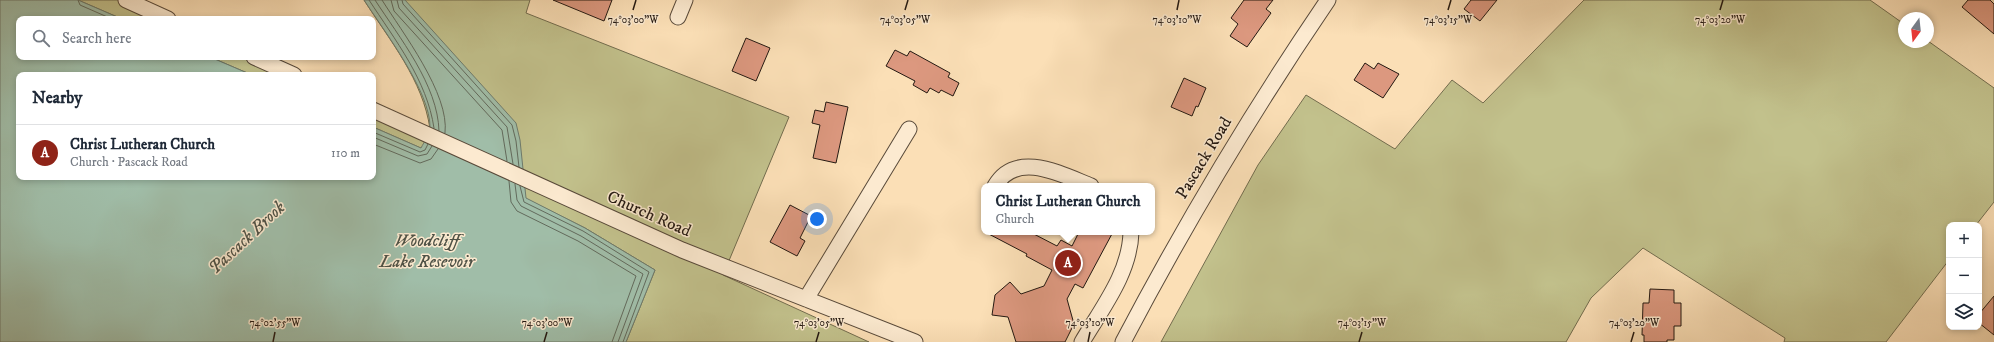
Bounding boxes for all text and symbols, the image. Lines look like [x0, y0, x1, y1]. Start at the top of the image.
north arrow [1898, 12, 1934, 48]
text: 74°03'00"W [608, 14, 659, 26]
text: 74°03'05"W [880, 14, 931, 26]
text: 74°03'10"W [1153, 14, 1202, 26]
text: 74°03'15"W [1424, 14, 1473, 26]
text: 74°03'20"W [1695, 14, 1746, 26]
search box [16, 16, 376, 60]
icon: search [30, 27, 52, 49]
text: Search here [62, 29, 131, 48]
text: Nearby [32, 87, 82, 109]
street label: Pascack Road [1171, 113, 1237, 203]
text: Christ Lutheran Church [70, 135, 215, 154]
text: A [41, 145, 49, 161]
text: 110 m [331, 145, 360, 161]
text: Church · Pascack Road [70, 154, 188, 170]
popup [981, 183, 1155, 235]
street label: Church Road [604, 186, 695, 242]
text: Christ Lutheran Church [995, 192, 1141, 211]
water label: Pascack Brook [204, 197, 290, 279]
your location [807, 209, 827, 229]
text: Church [995, 211, 1034, 227]
map controls [1946, 222, 1982, 330]
button: + [1946, 222, 1982, 258]
water label: Woodcliff Lake Resevoir [379, 230, 476, 273]
pin: A [1055, 248, 1081, 278]
button: − [1946, 258, 1982, 294]
button: layers [1946, 294, 1982, 330]
text: 74°02'55"W [250, 317, 301, 329]
text: 74°03'00"W [522, 317, 573, 329]
text: 74°03'05"W [794, 317, 845, 329]
text: 74°03'10"W [1066, 317, 1115, 329]
text: 74°03'15"W [1338, 317, 1387, 329]
text: 74°03'20"W [1609, 317, 1660, 329]

